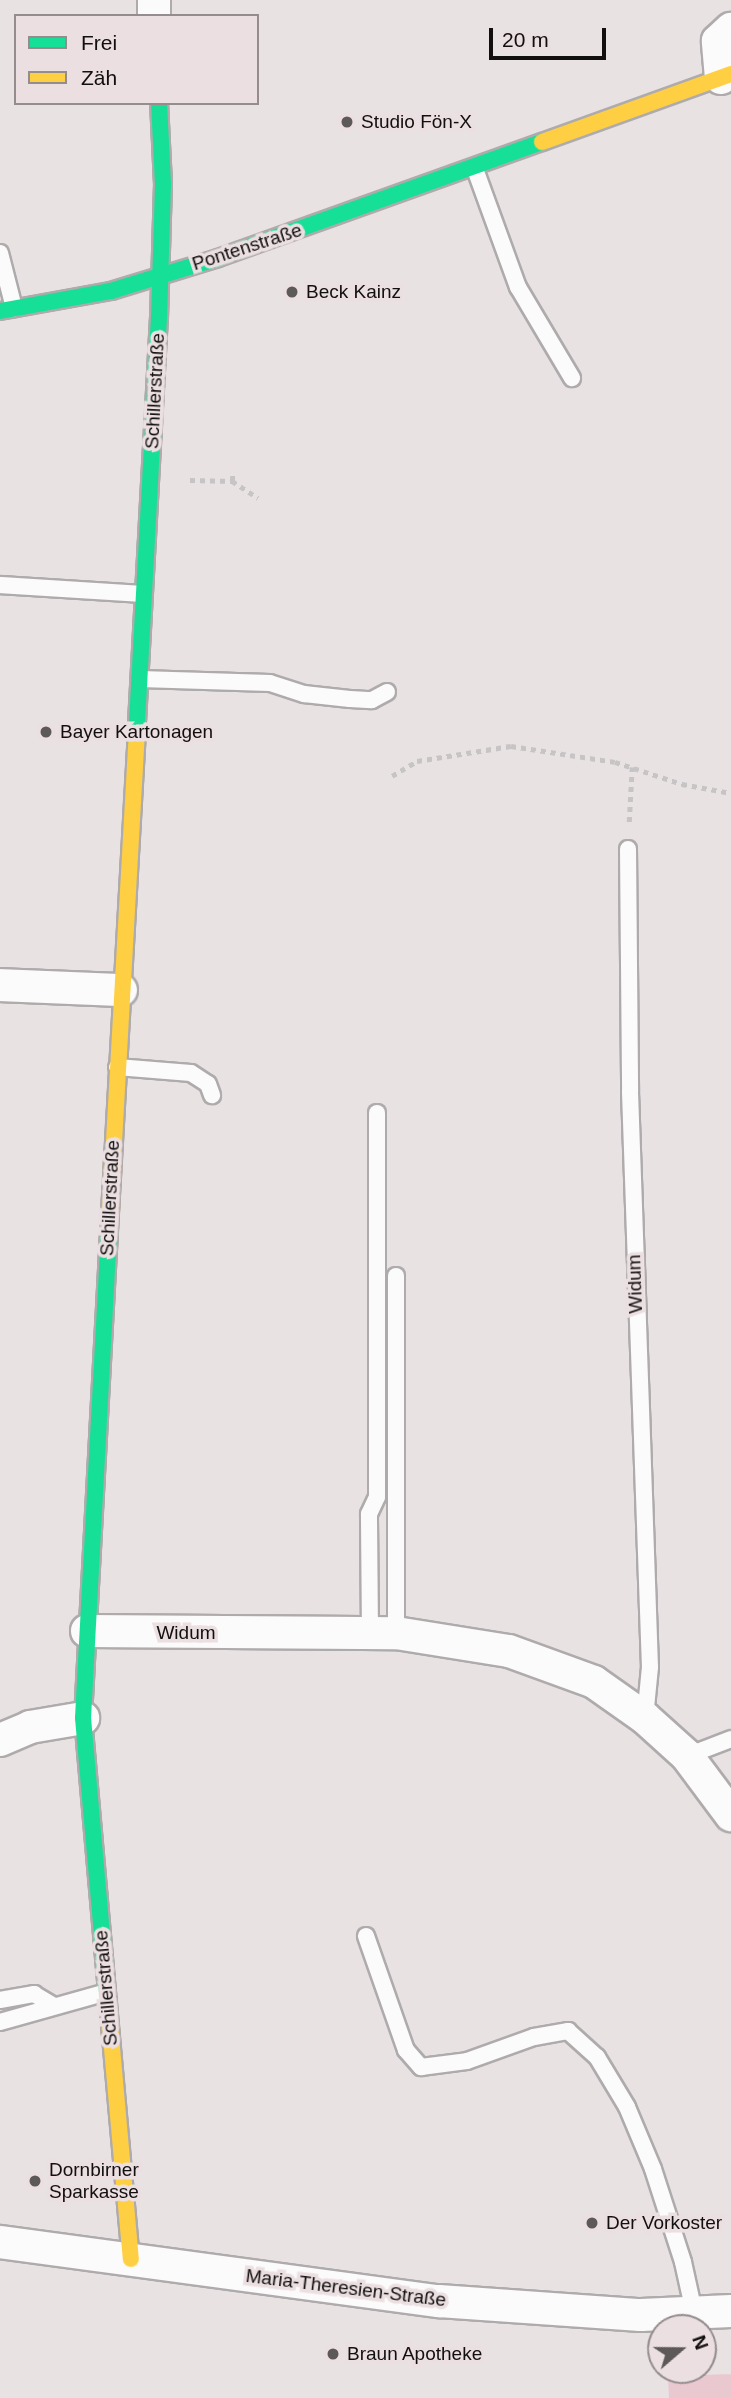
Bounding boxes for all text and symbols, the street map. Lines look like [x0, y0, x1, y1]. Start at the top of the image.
legend [14, 14, 259, 105]
scale bar [493, 14, 610, 58]
text: 20 m [502, 28, 549, 51]
text: Frei [81, 31, 117, 54]
text: Zäh [81, 66, 117, 89]
place label: Studio Fön-X [361, 111, 472, 133]
marker: Studio Fön-X [339, 114, 355, 130]
street label: Pontenstraße [189, 219, 305, 275]
place label: Beck Kainz [306, 281, 401, 303]
marker: Beck Kainz [284, 284, 300, 300]
street label: Schillerstraße [141, 332, 169, 450]
place label: Bayer Kartonagen [60, 721, 213, 743]
marker: Bayer Kartonagen [38, 724, 54, 740]
street label: Schillerstraße [96, 1139, 124, 1257]
street label: Widum [623, 1254, 647, 1314]
street label: Widum [156, 1622, 216, 1644]
street label: Schillerstraße [90, 1929, 122, 2047]
place label: Dornbirner Sparkasse [49, 2159, 139, 2203]
marker: Dornbirner Sparkasse [27, 2173, 43, 2189]
place label: Der Vorkoster [606, 2212, 722, 2234]
marker: Der Vorkoster [584, 2215, 600, 2231]
street label: Maria-Theresien-Straße [245, 2264, 447, 2312]
north arrow [647, 2314, 717, 2384]
text: N [688, 2332, 713, 2352]
place label: Braun Apotheke [347, 2343, 483, 2365]
marker: Braun Apotheke [325, 2346, 341, 2362]

